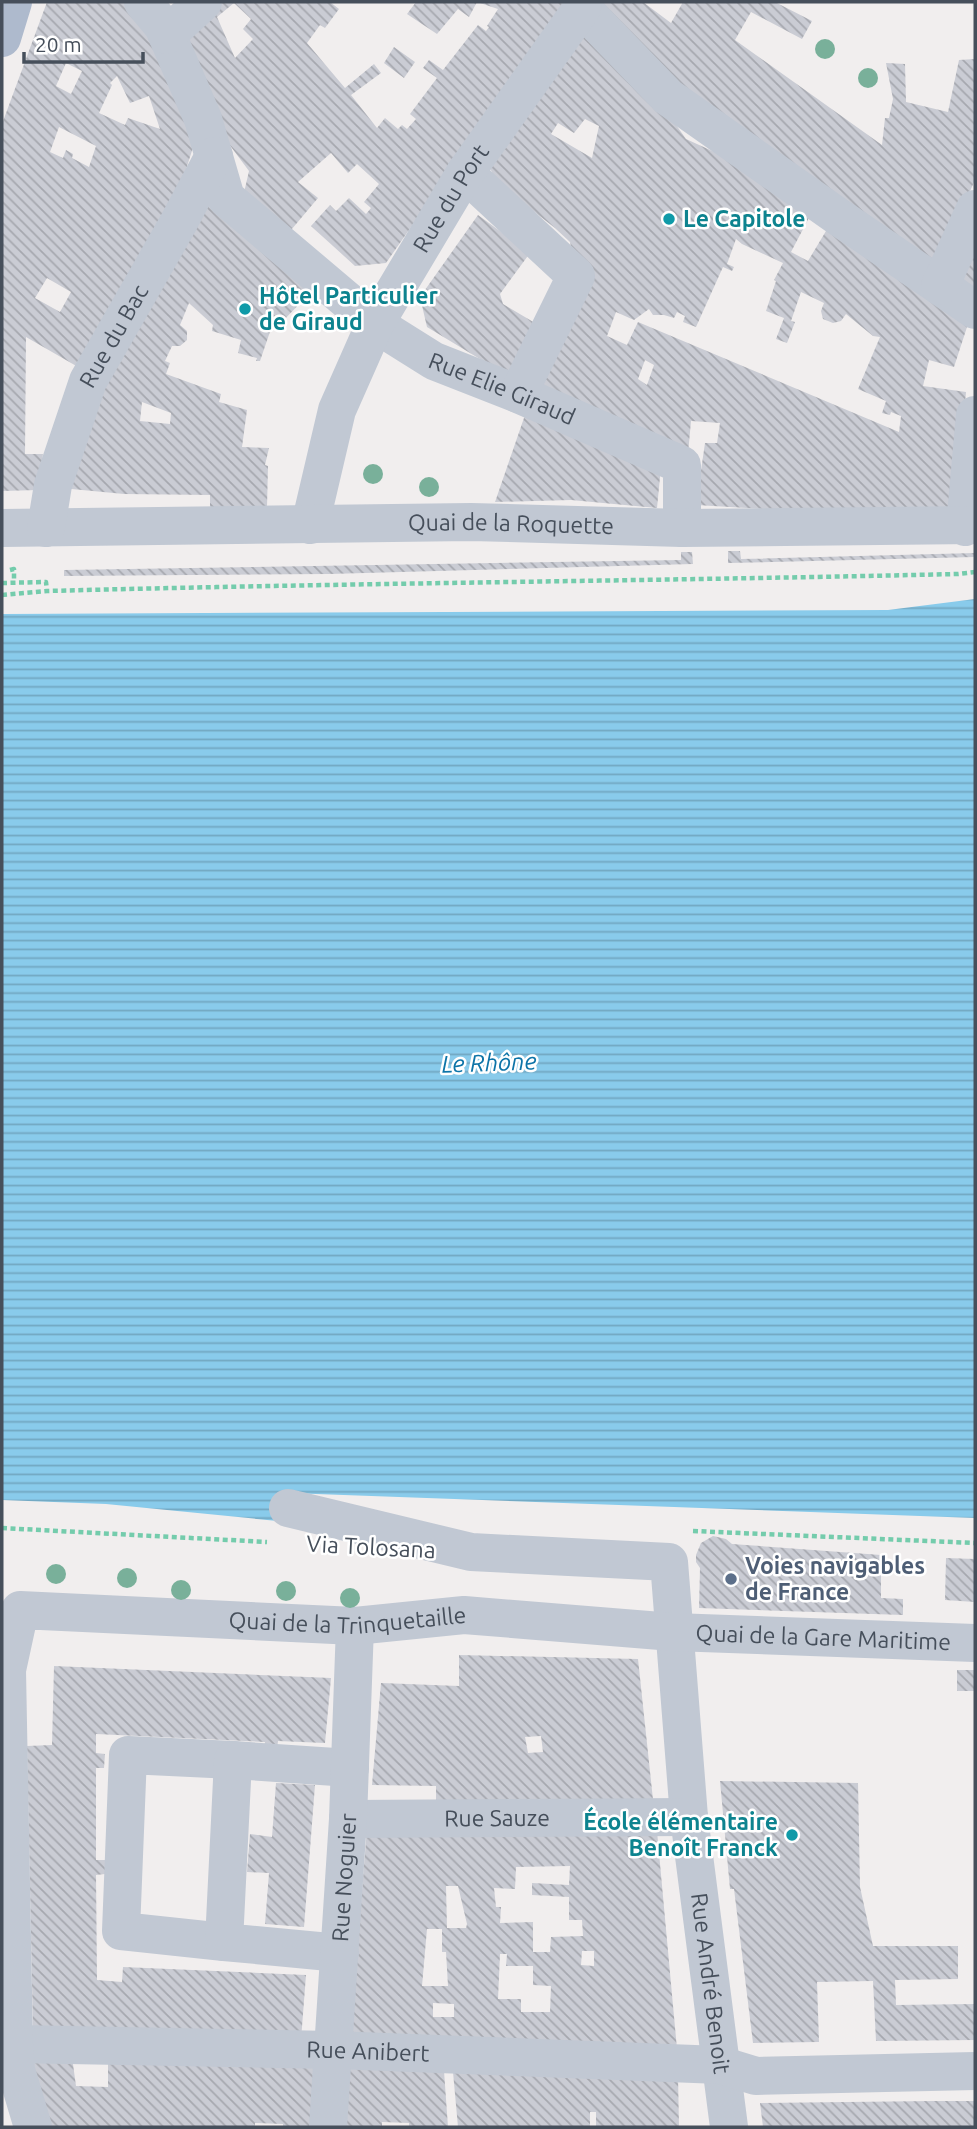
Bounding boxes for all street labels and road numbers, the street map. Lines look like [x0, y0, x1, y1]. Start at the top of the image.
street label: Rue du Port [408, 139, 493, 256]
street label: Rue du Bac [74, 280, 153, 392]
street label: Rue Elie Giraud [425, 347, 579, 429]
street label: Quai de la Roquette [408, 509, 614, 538]
street label: Via Tolosana [306, 1531, 436, 1562]
street label: Quai de la Trinquetaille [228, 1602, 467, 1638]
street label: Quai de la Gare Maritime [695, 1620, 951, 1654]
street label: Rue Sauze [444, 1805, 550, 1830]
street label: Rue Noguier [327, 1813, 360, 1943]
street label: Rue André Benoit [687, 1891, 735, 2075]
street label: Rue Anibert [306, 2036, 430, 2066]

